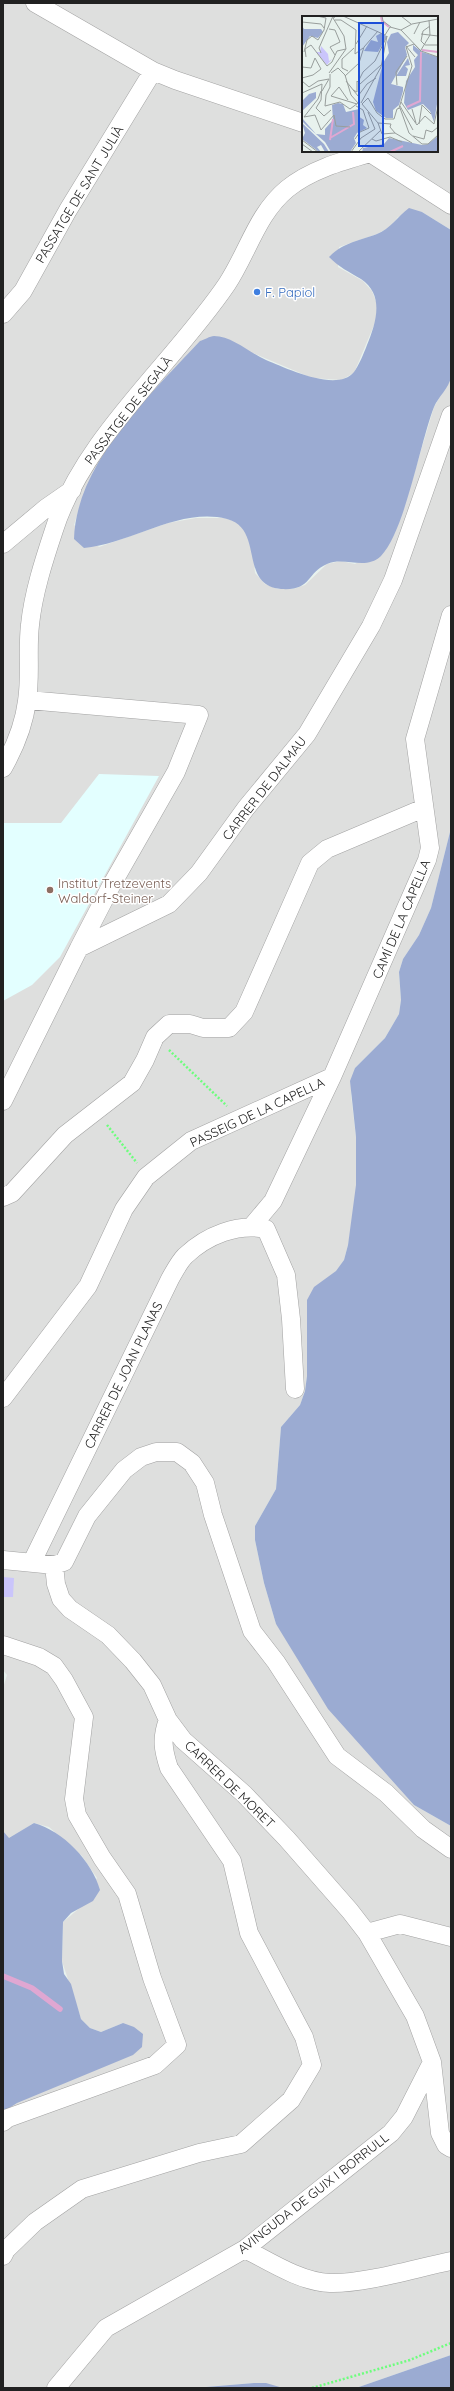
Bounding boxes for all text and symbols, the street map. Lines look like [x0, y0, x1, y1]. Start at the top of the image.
inset map [302, 16, 438, 152]
street label: PASSATGE DE SANT JULIÀ [32, 122, 127, 266]
place label: F. Papiol [265, 284, 315, 300]
marker: F. Papiol [252, 287, 262, 297]
street label: PASSATGE DE SEGALÀ [81, 352, 176, 467]
street label: CARRER DE DALMAU [219, 733, 309, 843]
street label: CAMÍ DE LA CAPELLA [369, 856, 434, 981]
place label: Institut Tretzevents Waldorf-Steiner [58, 875, 171, 906]
marker: Institut Tretzevents Waldorf-Steiner [45, 885, 55, 895]
street label: PASSEIG DE LA CAPELLA [187, 1073, 327, 1150]
street label: CARRER DE JOAN PLANAS [80, 1299, 166, 1451]
street label: CARRER DE MORET [182, 1737, 278, 1831]
street label: AVINGUDA DE GUIX I BORRULL [234, 2129, 392, 2257]

